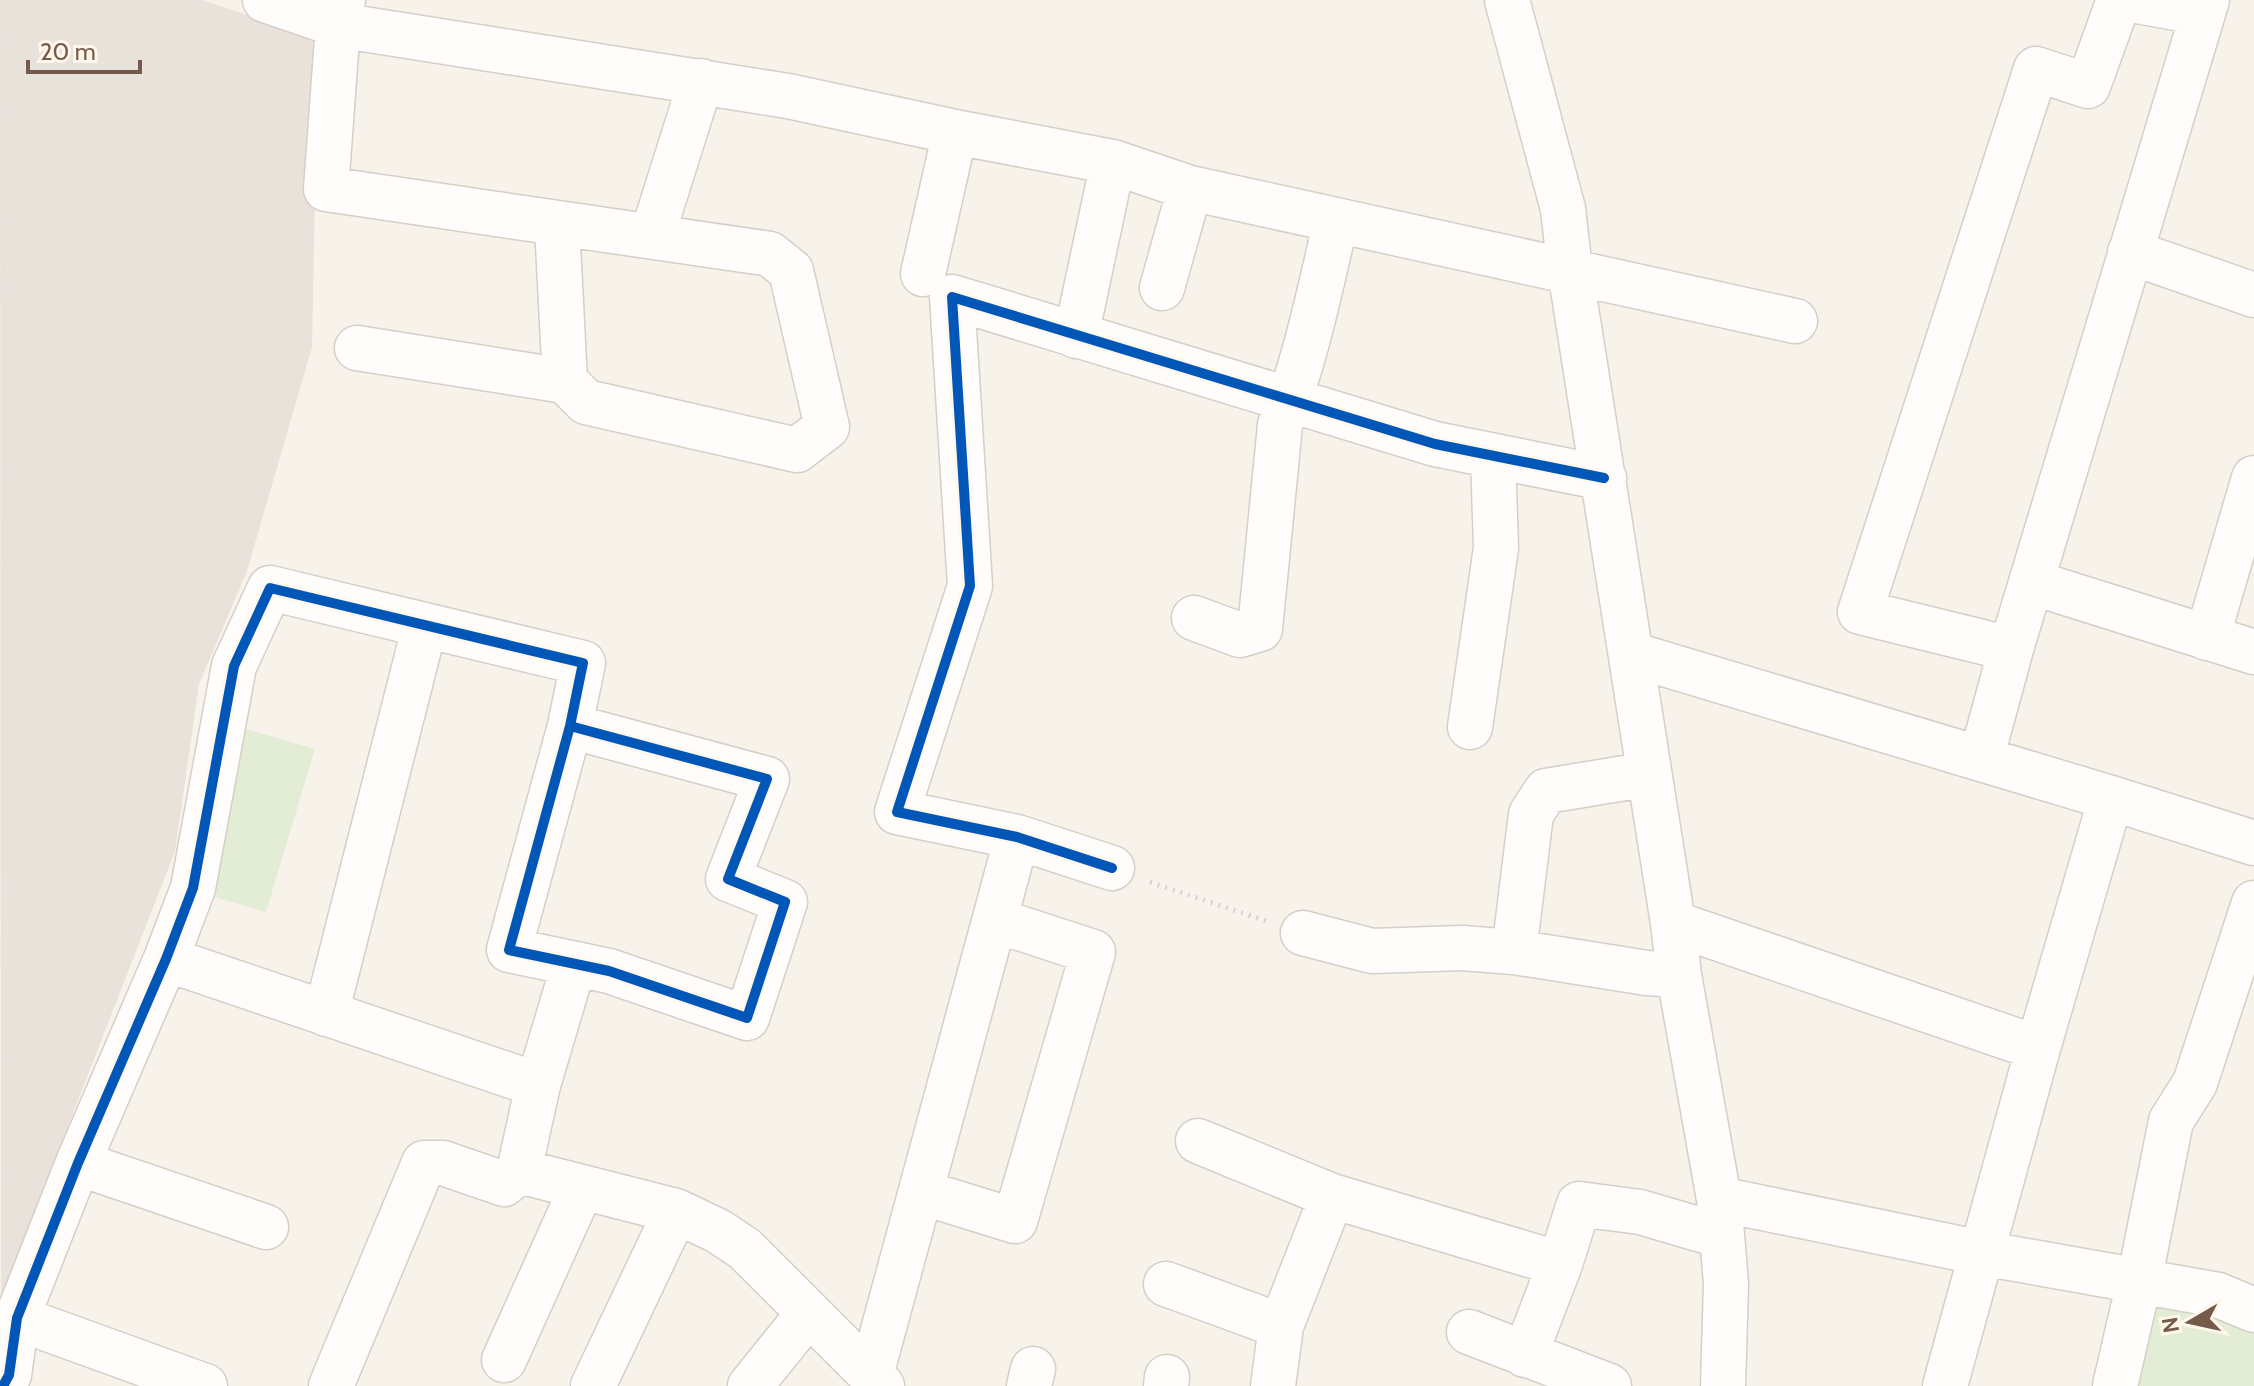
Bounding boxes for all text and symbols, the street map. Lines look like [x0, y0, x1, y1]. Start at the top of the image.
scale bar [28, 24, 140, 74]
text: 20 m [40, 37, 96, 66]
north arrow [2150, 1282, 2230, 1362]
text: N [2156, 1315, 2185, 1335]

